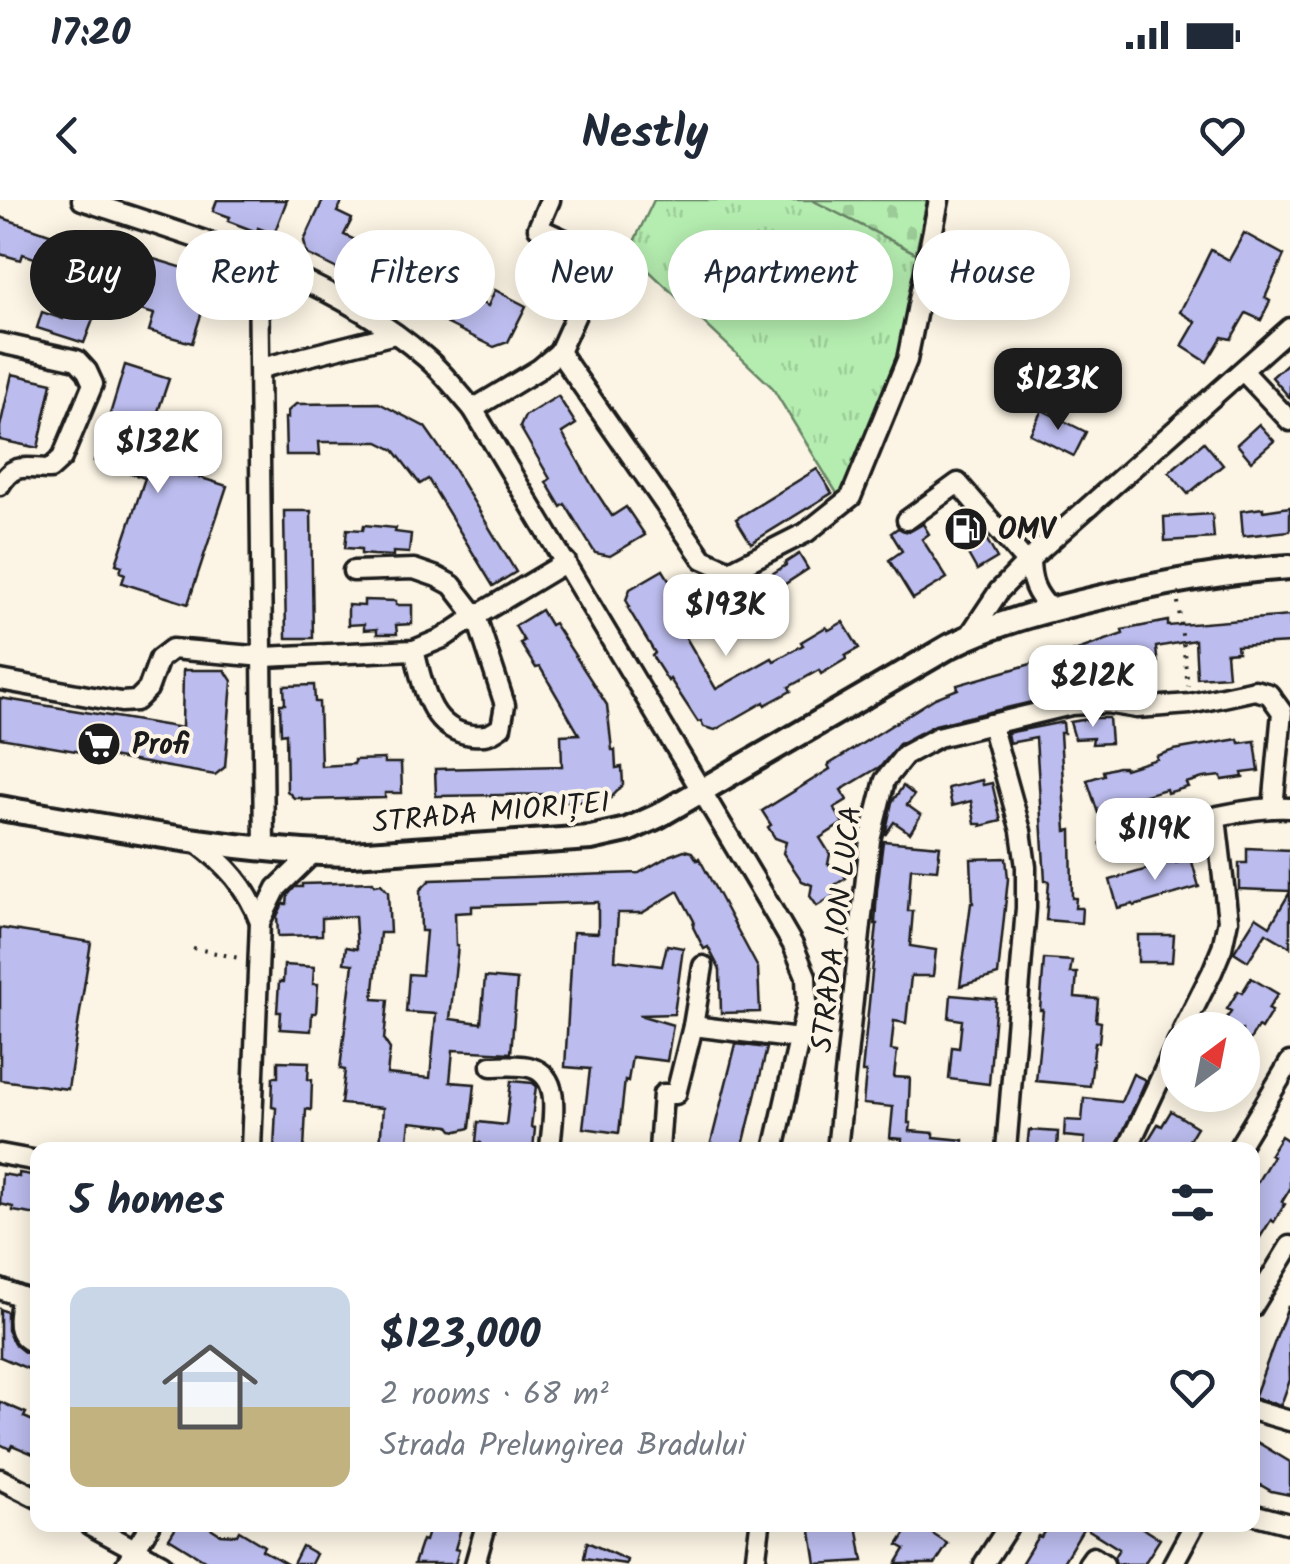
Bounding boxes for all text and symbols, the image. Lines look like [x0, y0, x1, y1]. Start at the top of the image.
text: 17:20 [50, 5, 130, 65]
text: Nestly [581, 99, 709, 171]
icon: back [40, 108, 95, 163]
icon: heart [1195, 108, 1250, 163]
chip: Buy [30, 230, 156, 320]
chip: Rent [176, 230, 314, 320]
chip: Filters [334, 230, 495, 320]
chip: New [515, 230, 648, 320]
chip: Apartment [668, 230, 893, 320]
chip: House [913, 230, 1070, 320]
pin: $123K [988, 348, 1128, 433]
text: $123K [1016, 355, 1100, 406]
pin: $132K [88, 411, 228, 496]
text: $132K [116, 418, 200, 469]
fuel station icon: OMV [943, 506, 989, 552]
place label: OMV [998, 507, 1057, 555]
pin: $193K [656, 574, 796, 659]
text: $193K [685, 581, 767, 632]
pin: $212K [1023, 645, 1163, 730]
text: $212K [1050, 652, 1136, 703]
supermarket icon: Profi [76, 721, 122, 767]
place label: Profi [132, 722, 190, 770]
street label: STRADA MIORIȚEI [371, 780, 612, 848]
pin: $119K [1085, 798, 1225, 883]
street label: STRADA ION LUCA [799, 803, 877, 1055]
text: $119K [1118, 805, 1192, 856]
north arrow [1160, 1012, 1260, 1112]
map controls [1160, 1012, 1260, 1112]
text: 5 homes [70, 1169, 225, 1236]
icon: filters [1165, 1175, 1220, 1230]
text: $123,000 [380, 1303, 541, 1370]
icon: home [150, 1327, 270, 1447]
icon: heart [1165, 1360, 1220, 1415]
text: 2 rooms · 68 m² [380, 1370, 609, 1421]
text: Strada Prelungirea Bradului [380, 1421, 745, 1472]

